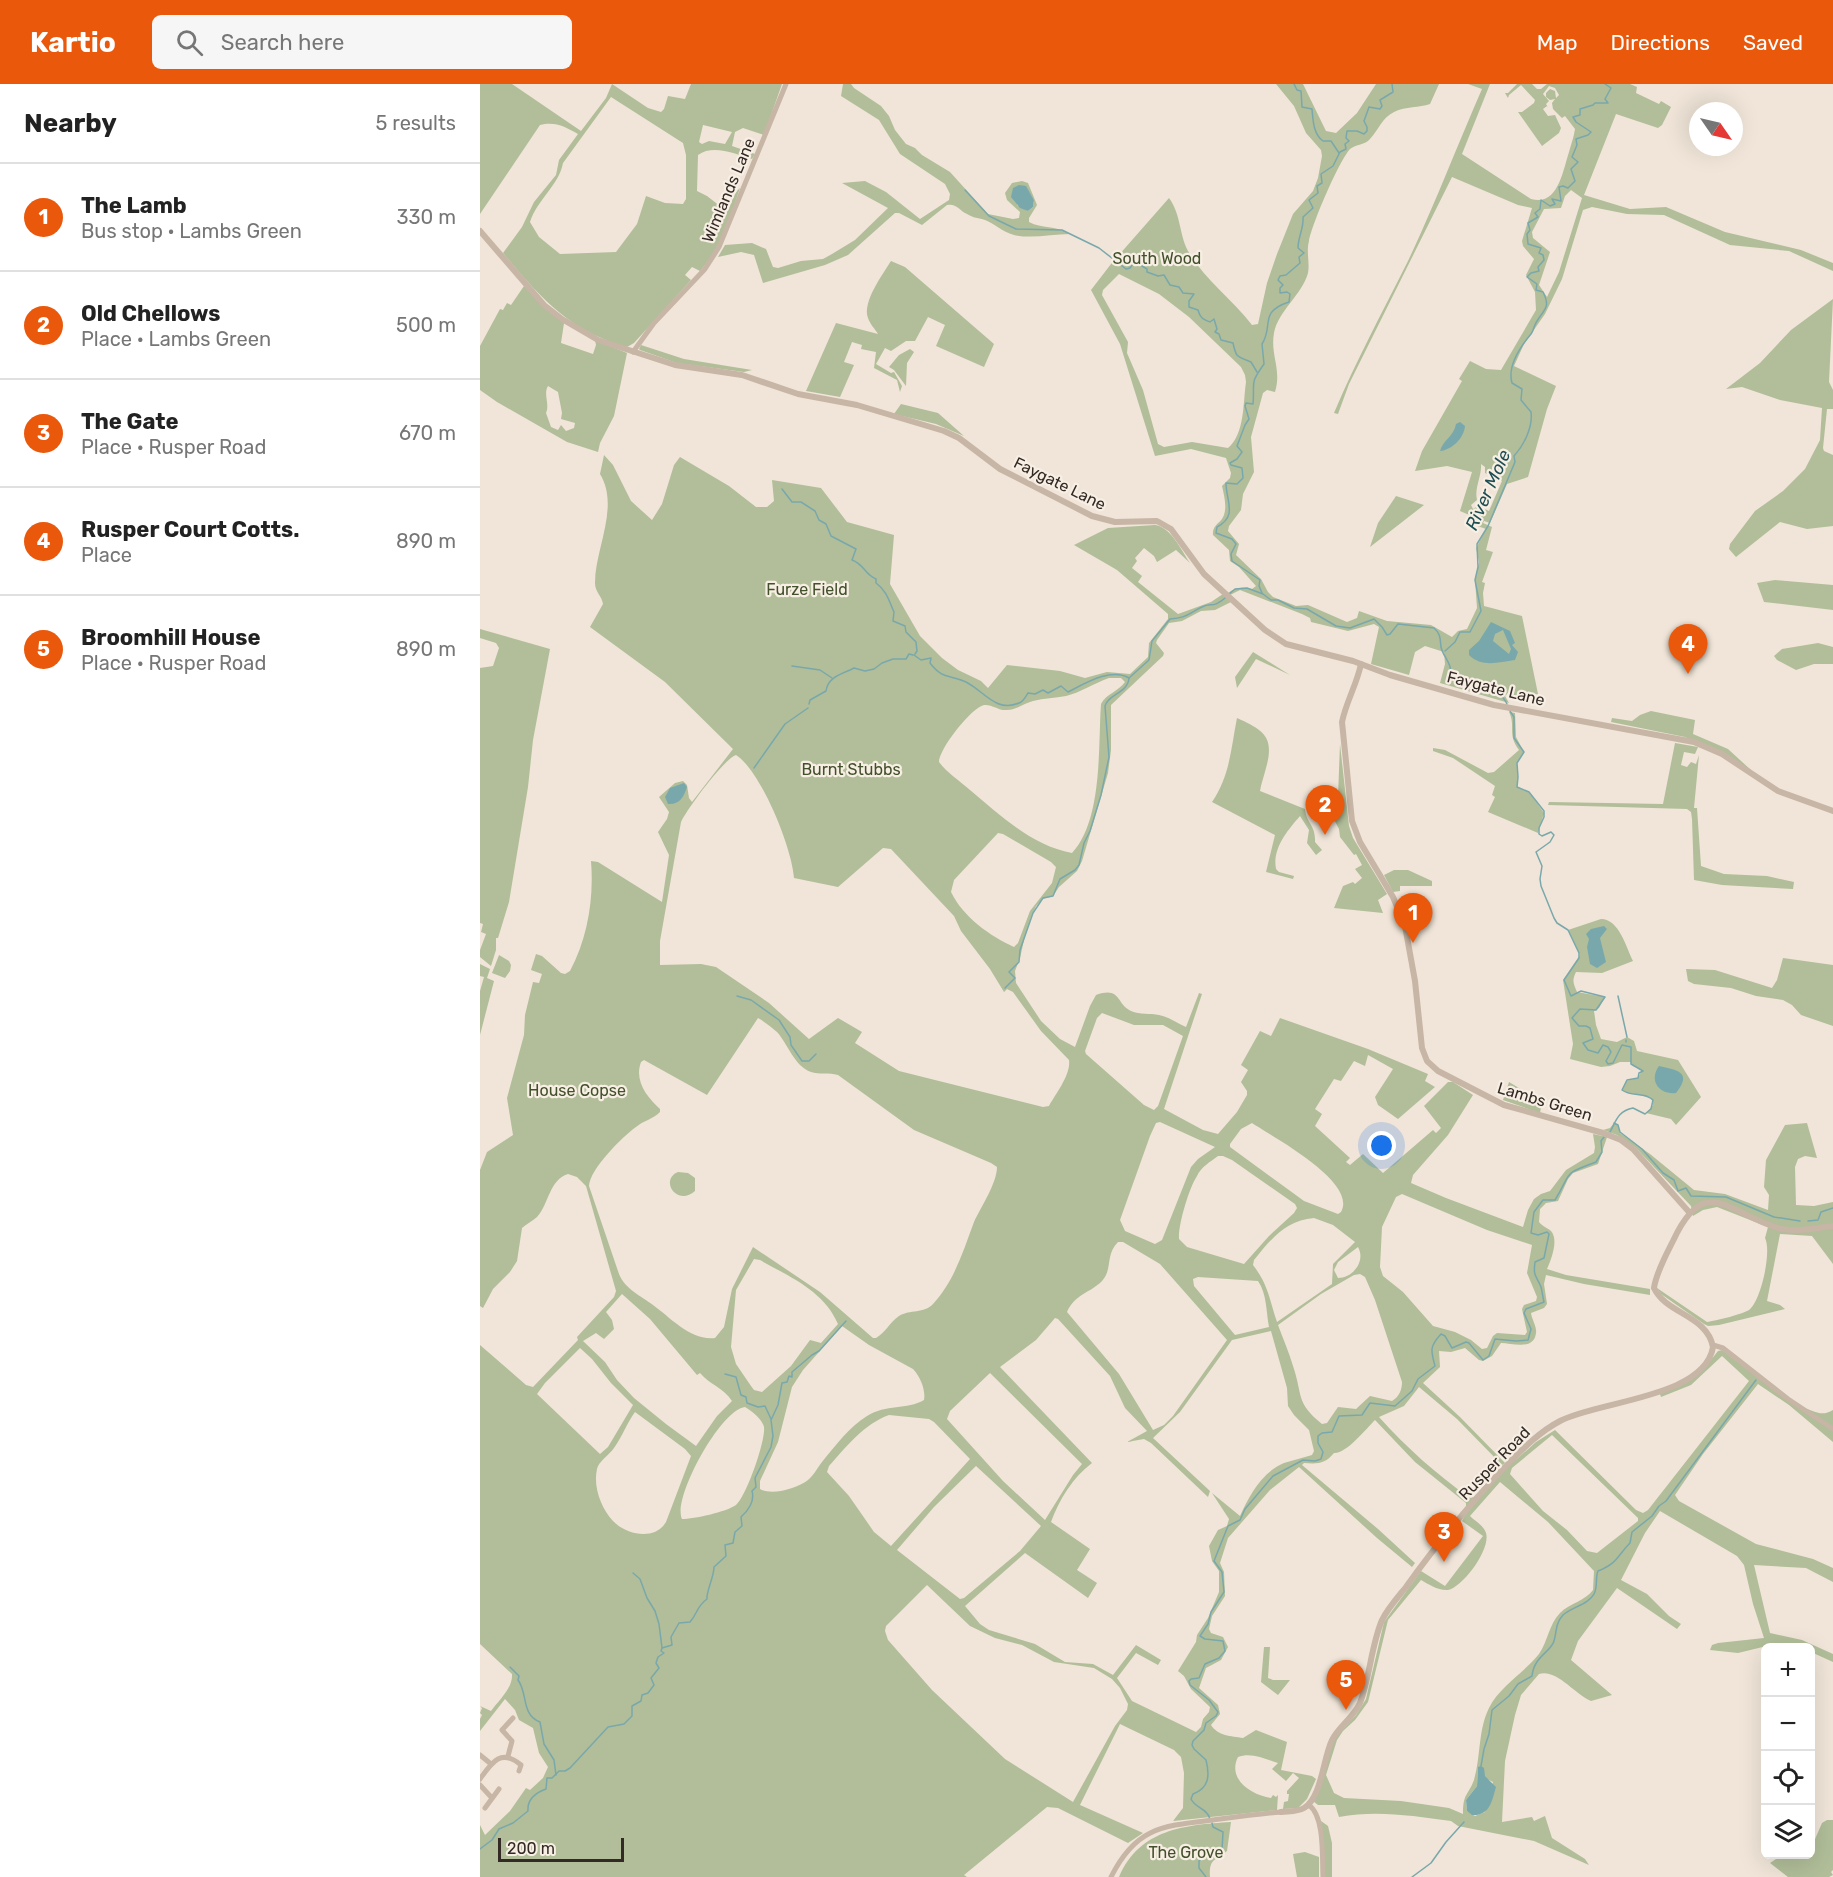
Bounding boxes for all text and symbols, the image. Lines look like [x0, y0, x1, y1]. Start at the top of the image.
search box [152, 15, 572, 69]
text: Kartio [30, 26, 116, 59]
icon: search [173, 26, 206, 59]
text: Search here [221, 29, 344, 56]
text: Map [1537, 30, 1578, 55]
text: Directions [1611, 30, 1710, 55]
text: Saved [1743, 30, 1803, 55]
north arrow [1689, 102, 1743, 156]
text: Nearby [24, 108, 117, 139]
text: 5 results [375, 111, 456, 135]
street label: Wimlands Lane [698, 135, 759, 245]
text: The Lamb [81, 192, 187, 219]
text: 1 [39, 205, 48, 229]
text: 330 m [397, 205, 456, 229]
text: Bus stop · Lambs Green [81, 219, 302, 243]
park label: South Wood [1113, 249, 1201, 268]
text: Old Chellows [81, 300, 220, 327]
text: 2 [37, 313, 50, 337]
text: 500 m [396, 313, 456, 337]
text: Place · Lambs Green [81, 327, 271, 351]
text: The Gate [81, 408, 179, 435]
text: 3 [37, 421, 50, 445]
text: 670 m [399, 421, 456, 445]
text: Place · Rusper Road [81, 435, 266, 459]
water label: River Mole [1460, 446, 1516, 534]
street label: Faygate Lane [1011, 453, 1109, 514]
text: Rusper Court Cotts. [81, 516, 299, 543]
text: 4 [37, 529, 50, 553]
text: 890 m [396, 529, 456, 553]
text: Place [81, 543, 132, 567]
park label: Furze Field [766, 580, 848, 599]
text: Broomhill House [81, 624, 260, 651]
pin: 4 [1668, 624, 1708, 674]
text: 5 [37, 637, 50, 661]
text: 890 m [396, 637, 456, 661]
text: Place · Rusper Road [81, 651, 266, 675]
street label: Faygate Lane [1445, 667, 1547, 710]
park label: Burnt Stubbs [801, 760, 901, 779]
pin: 2 [1306, 786, 1344, 835]
pin: 1 [1394, 894, 1432, 943]
street label: Lambs Green [1495, 1078, 1595, 1125]
park label: House Copse [528, 1081, 626, 1100]
your location [1367, 1131, 1396, 1160]
street label: Rusper Road [1455, 1423, 1534, 1504]
pin: 3 [1424, 1512, 1464, 1562]
map controls [1761, 1643, 1815, 1859]
button: + [1761, 1643, 1815, 1697]
pin: 5 [1326, 1660, 1366, 1710]
button: − [1761, 1697, 1815, 1751]
button: locate [1761, 1751, 1815, 1805]
button: layers [1761, 1805, 1815, 1859]
scale bar [498, 1835, 624, 1862]
text: 200 m [507, 1839, 555, 1858]
park label: The Grove [1149, 1843, 1223, 1862]

